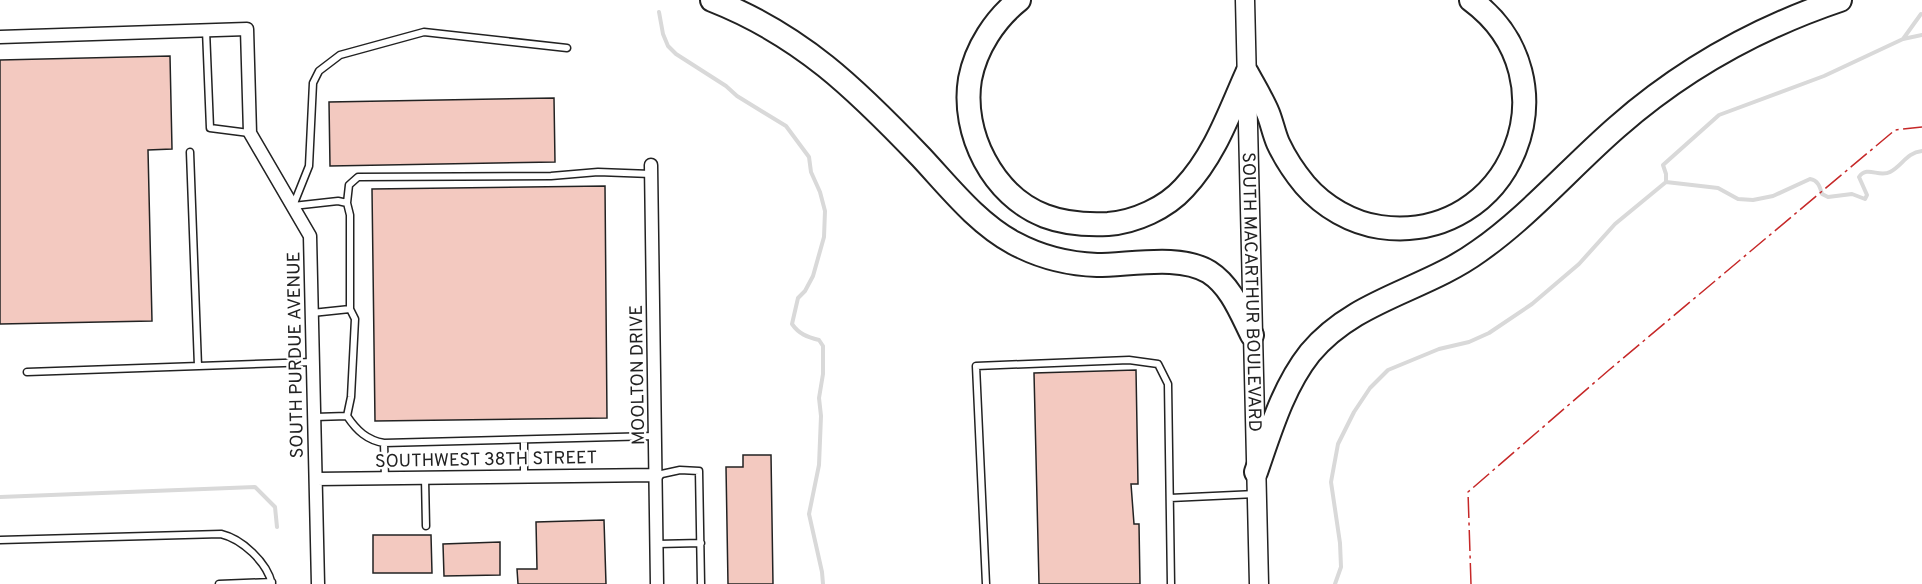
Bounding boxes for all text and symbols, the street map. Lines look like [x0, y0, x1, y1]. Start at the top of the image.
street label: SOUTH MACARTHUR BOULEVARD [1236, 152, 1265, 432]
street label: SOUTH PURDUE AVENUE [283, 251, 310, 459]
street label: MOOLTON DRIVE [626, 305, 651, 445]
street label: SOUTHWEST 38TH STREET [375, 447, 597, 474]

